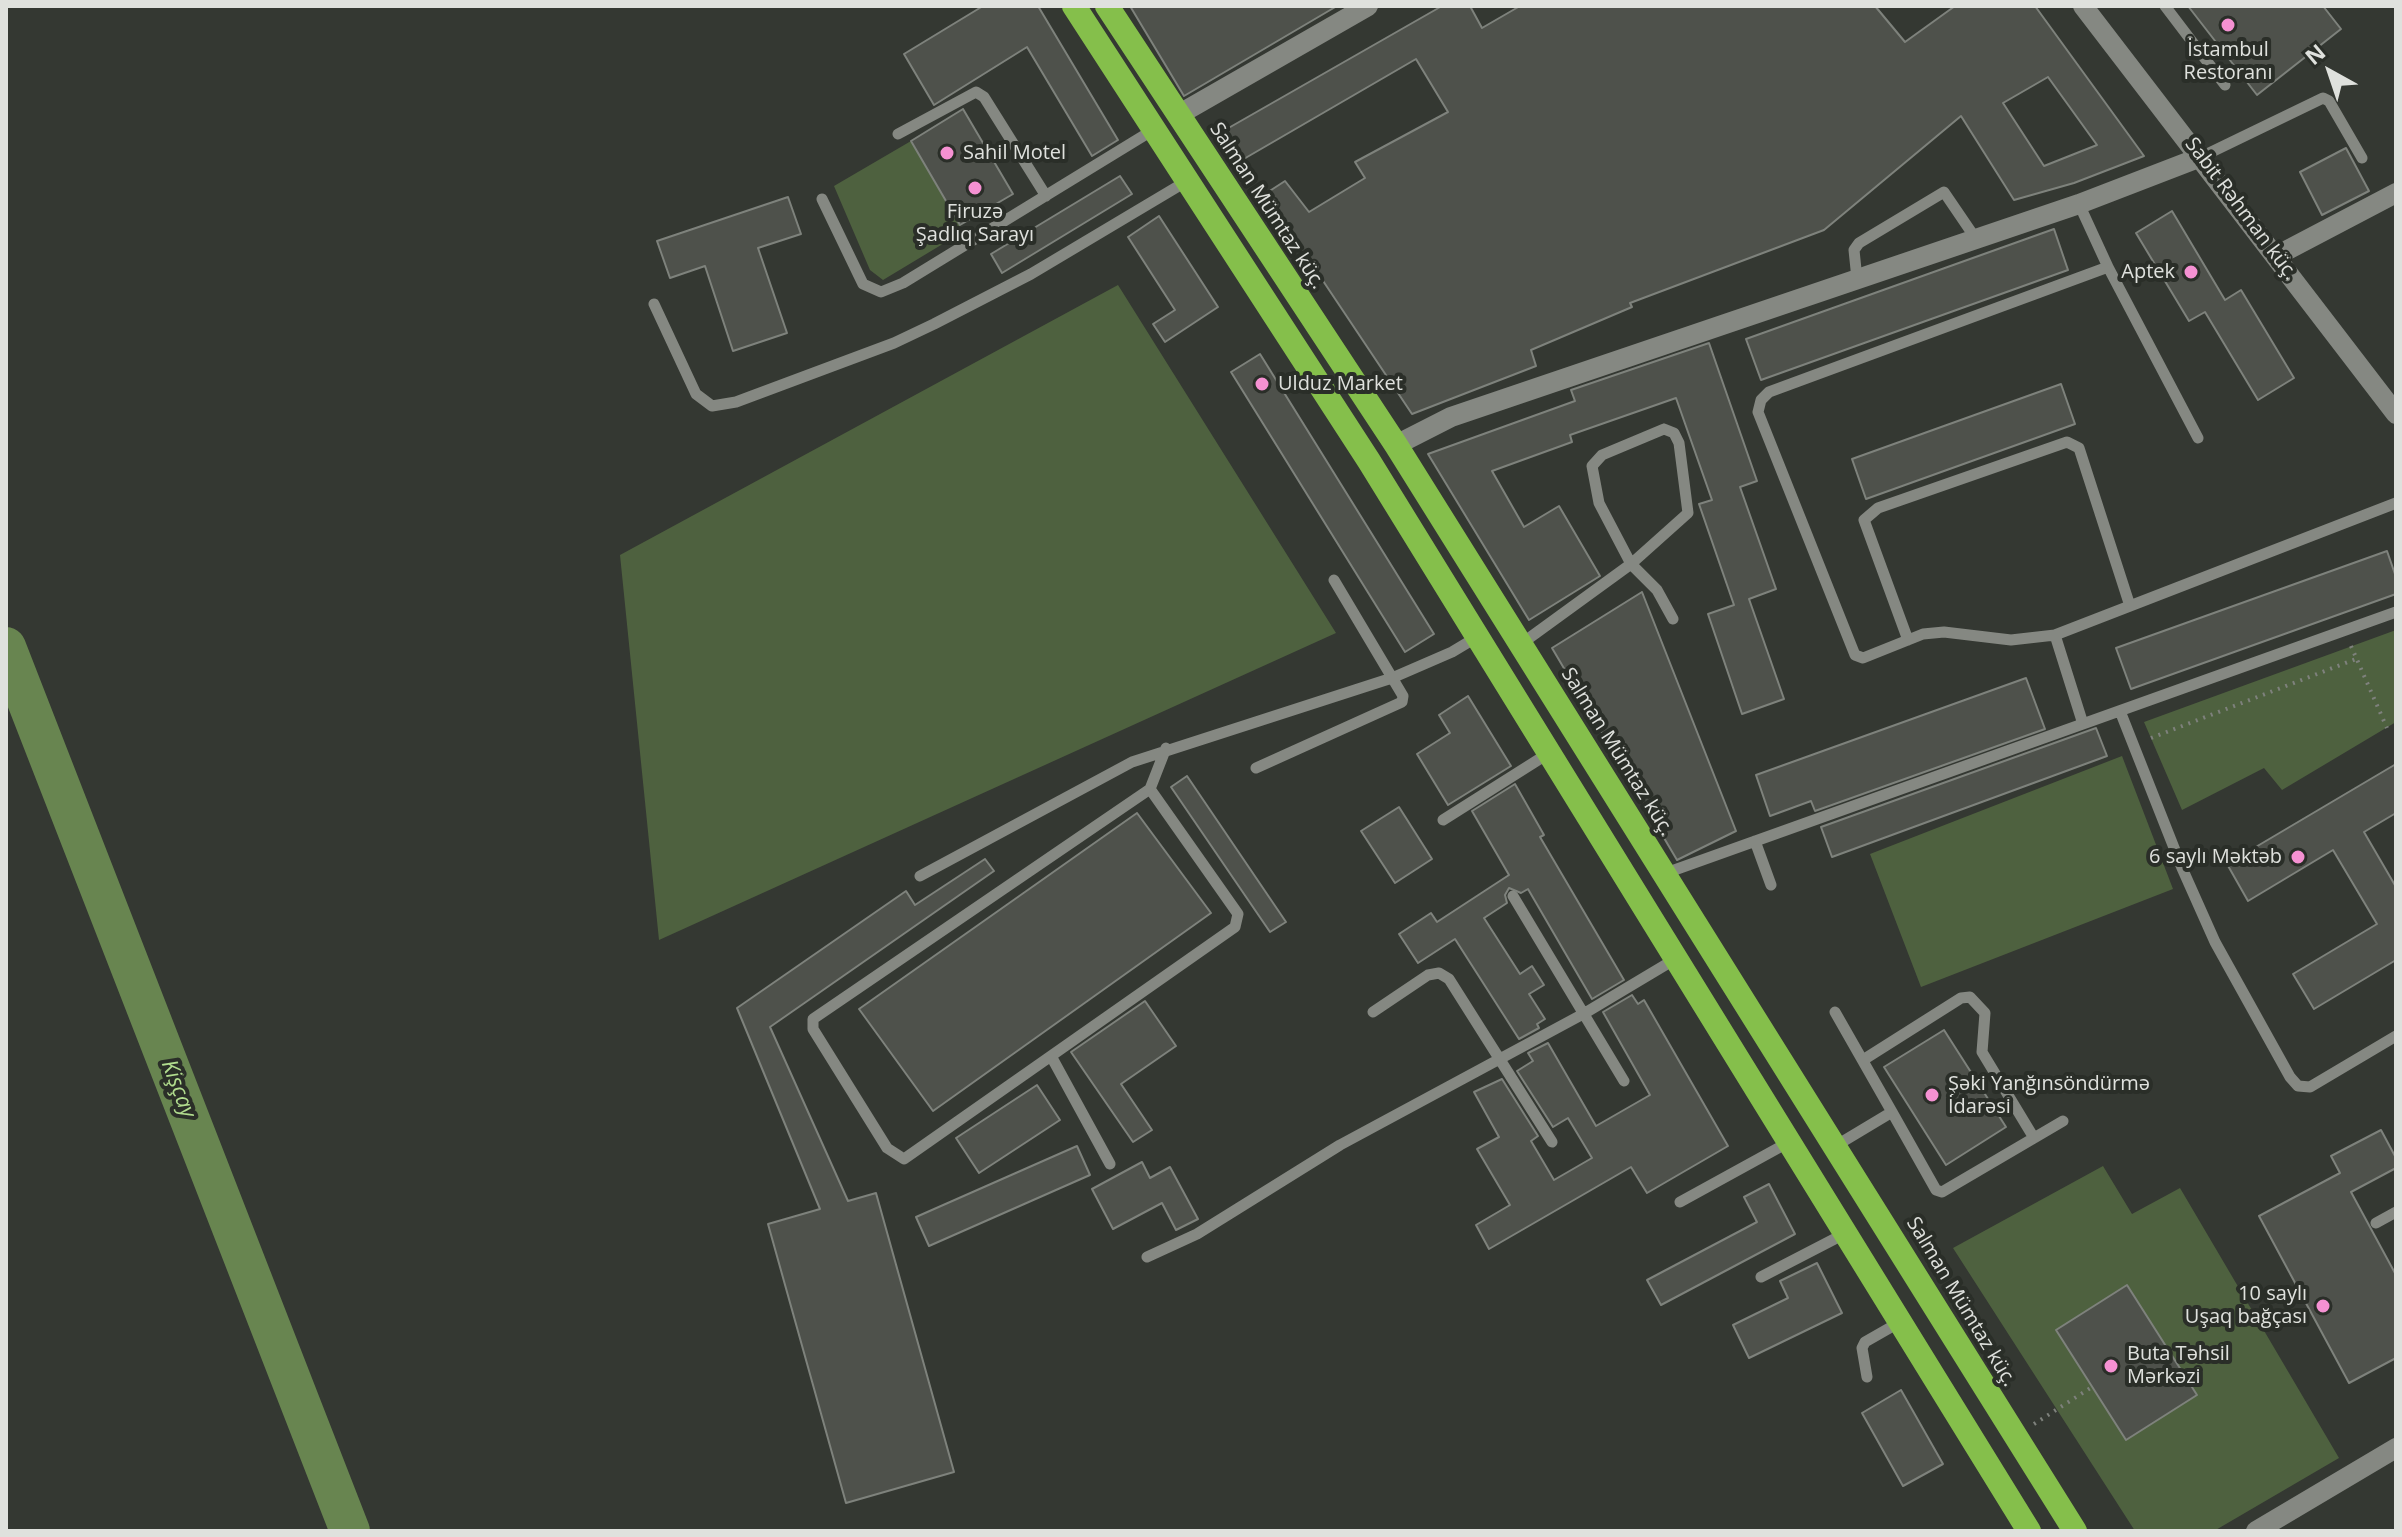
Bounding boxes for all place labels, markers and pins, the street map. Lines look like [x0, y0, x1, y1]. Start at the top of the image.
marker: İstambul Restoranı [2219, 16, 2237, 34]
place label: İstambul Restoranı [2184, 38, 2272, 85]
place label: Sahil Motel [963, 141, 1066, 165]
marker: Sahil Motel [938, 144, 956, 162]
marker: Firuzə Şadlıq Sarayı [966, 179, 984, 197]
place label: Firuzə Şadlıq Sarayı [916, 200, 1034, 247]
place label: Aptek [2121, 260, 2175, 284]
marker: Aptek [2182, 263, 2200, 281]
place label: Ulduz Market [1278, 372, 1403, 396]
marker: Ulduz Market [1253, 375, 1271, 393]
place label: 6 saylı Məktəb [2149, 845, 2282, 869]
marker: 6 saylı Məktəb [2289, 848, 2307, 866]
place label: Şəki Yanğınsöndürmə İdarəsi [1948, 1072, 2150, 1119]
marker: Şəki Yanğınsöndürmə İdarəsi [1923, 1086, 1941, 1104]
place label: 10 saylı Uşaq bağçası [2185, 1282, 2307, 1329]
marker: 10 saylı Uşaq bağçası [2314, 1297, 2332, 1315]
place label: Buta Təhsil Mərkəzi [2127, 1342, 2230, 1389]
marker: Buta Təhsil Mərkəzi [2102, 1357, 2120, 1375]

